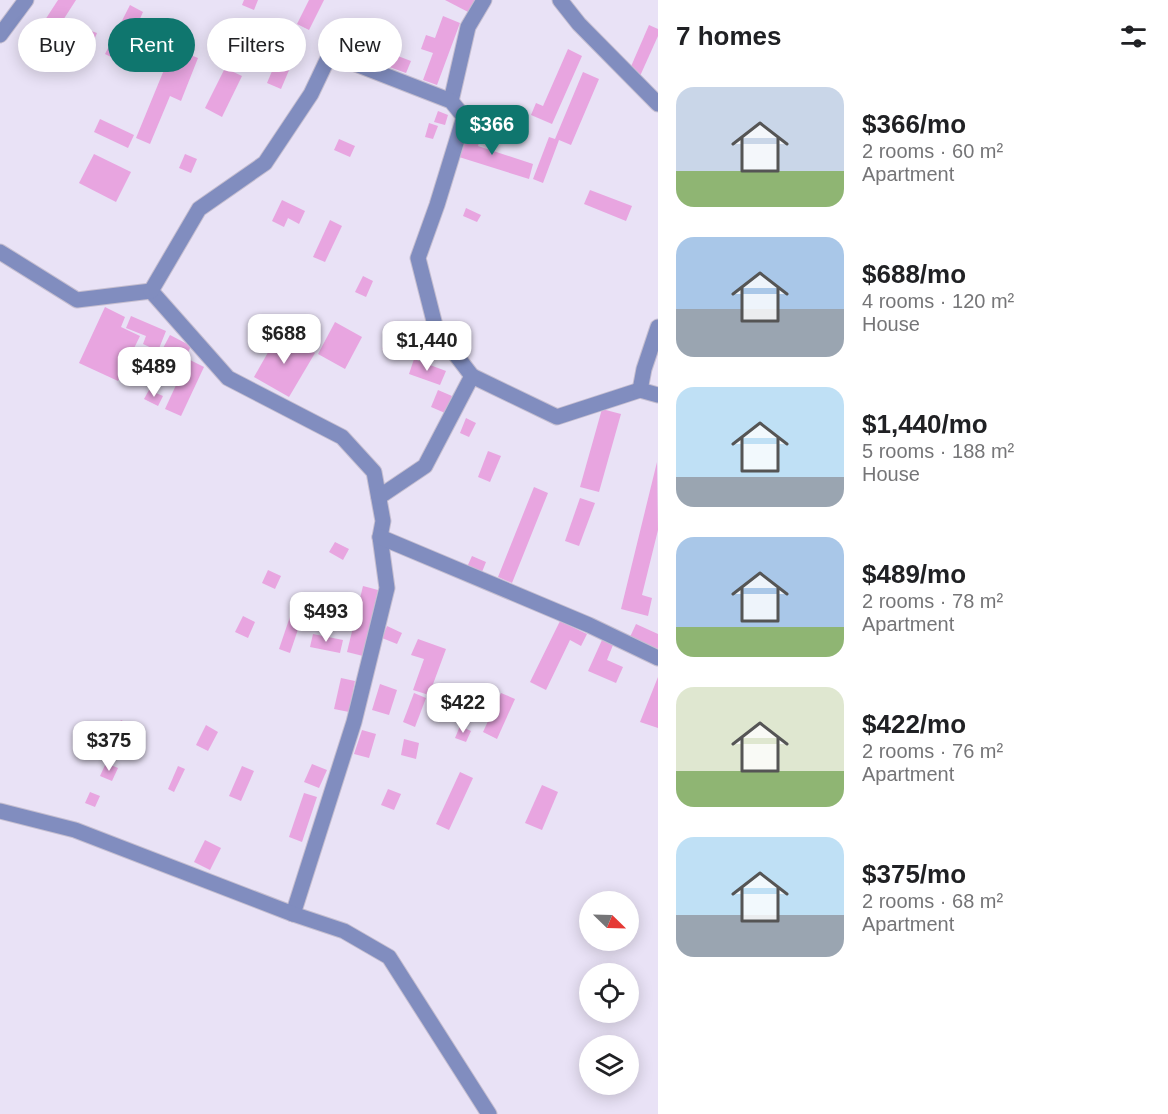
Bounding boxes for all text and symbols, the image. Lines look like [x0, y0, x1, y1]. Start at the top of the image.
chip: Buy [18, 18, 96, 72]
chip: Rent [108, 18, 195, 72]
chip: Filters [207, 18, 306, 72]
chip: New [318, 18, 402, 72]
icon: filters [1117, 20, 1150, 53]
text: 7 homes [676, 21, 782, 51]
pin: $366 [456, 105, 528, 156]
text: $366/mo [862, 109, 966, 139]
icon: home [724, 111, 796, 183]
text: $366 [470, 113, 514, 135]
text: 2 rooms · 60 m² [862, 140, 1003, 162]
text: Apartment [862, 163, 954, 185]
text: $688/mo [862, 259, 966, 289]
icon: home [724, 261, 796, 333]
text: 4 rooms · 120 m² [862, 290, 1014, 312]
text: House [862, 313, 920, 335]
pin: $688 [248, 314, 320, 365]
pin: $1,440 [378, 321, 476, 372]
text: $688 [262, 322, 306, 344]
text: $1,440 [396, 329, 458, 351]
pin: $489 [118, 347, 190, 398]
text: $489 [132, 355, 176, 377]
text: $1,440/mo [862, 409, 988, 439]
icon: home [724, 411, 796, 483]
text: 5 rooms · 188 m² [862, 440, 1014, 462]
text: House [862, 463, 920, 485]
text: $489/mo [862, 559, 966, 589]
icon: home [724, 561, 796, 633]
text: 2 rooms · 78 m² [862, 590, 1003, 612]
pin: $493 [290, 592, 362, 643]
text: $493 [304, 600, 348, 622]
text: Apartment [862, 613, 954, 635]
pin: $422 [427, 683, 499, 734]
text: $422 [441, 691, 485, 713]
text: $422/mo [862, 709, 966, 739]
icon: home [724, 711, 796, 783]
pin: $375 [73, 721, 145, 772]
text: $375 [87, 729, 131, 751]
text: 2 rooms · 76 m² [862, 740, 1003, 762]
text: Apartment [862, 763, 954, 785]
text: $375/mo [862, 859, 966, 889]
icon: home [724, 861, 796, 933]
text: 2 rooms · 68 m² [862, 890, 1003, 912]
north arrow [579, 891, 639, 951]
map controls [579, 891, 639, 1095]
text: Apartment [862, 913, 954, 935]
button: locate [579, 963, 639, 1023]
button: layers [579, 1035, 639, 1095]

